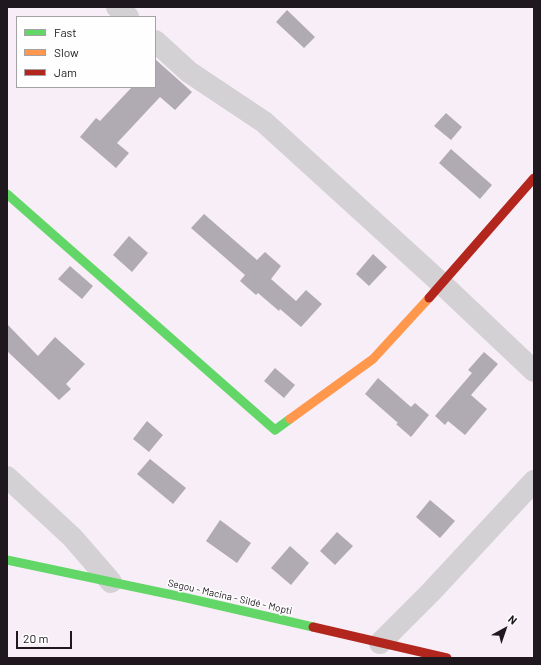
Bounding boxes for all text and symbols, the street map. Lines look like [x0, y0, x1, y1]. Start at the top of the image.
legend [16, 16, 156, 88]
text: Fast [54, 25, 77, 39]
text: Slow [54, 45, 79, 59]
text: Jam [54, 65, 77, 79]
street label: Segou - Macina - Sildé - Mopti [167, 577, 293, 617]
north arrow [485, 609, 525, 649]
text: N [506, 612, 520, 627]
scale bar [18, 623, 74, 649]
text: 20 m [23, 631, 49, 645]

